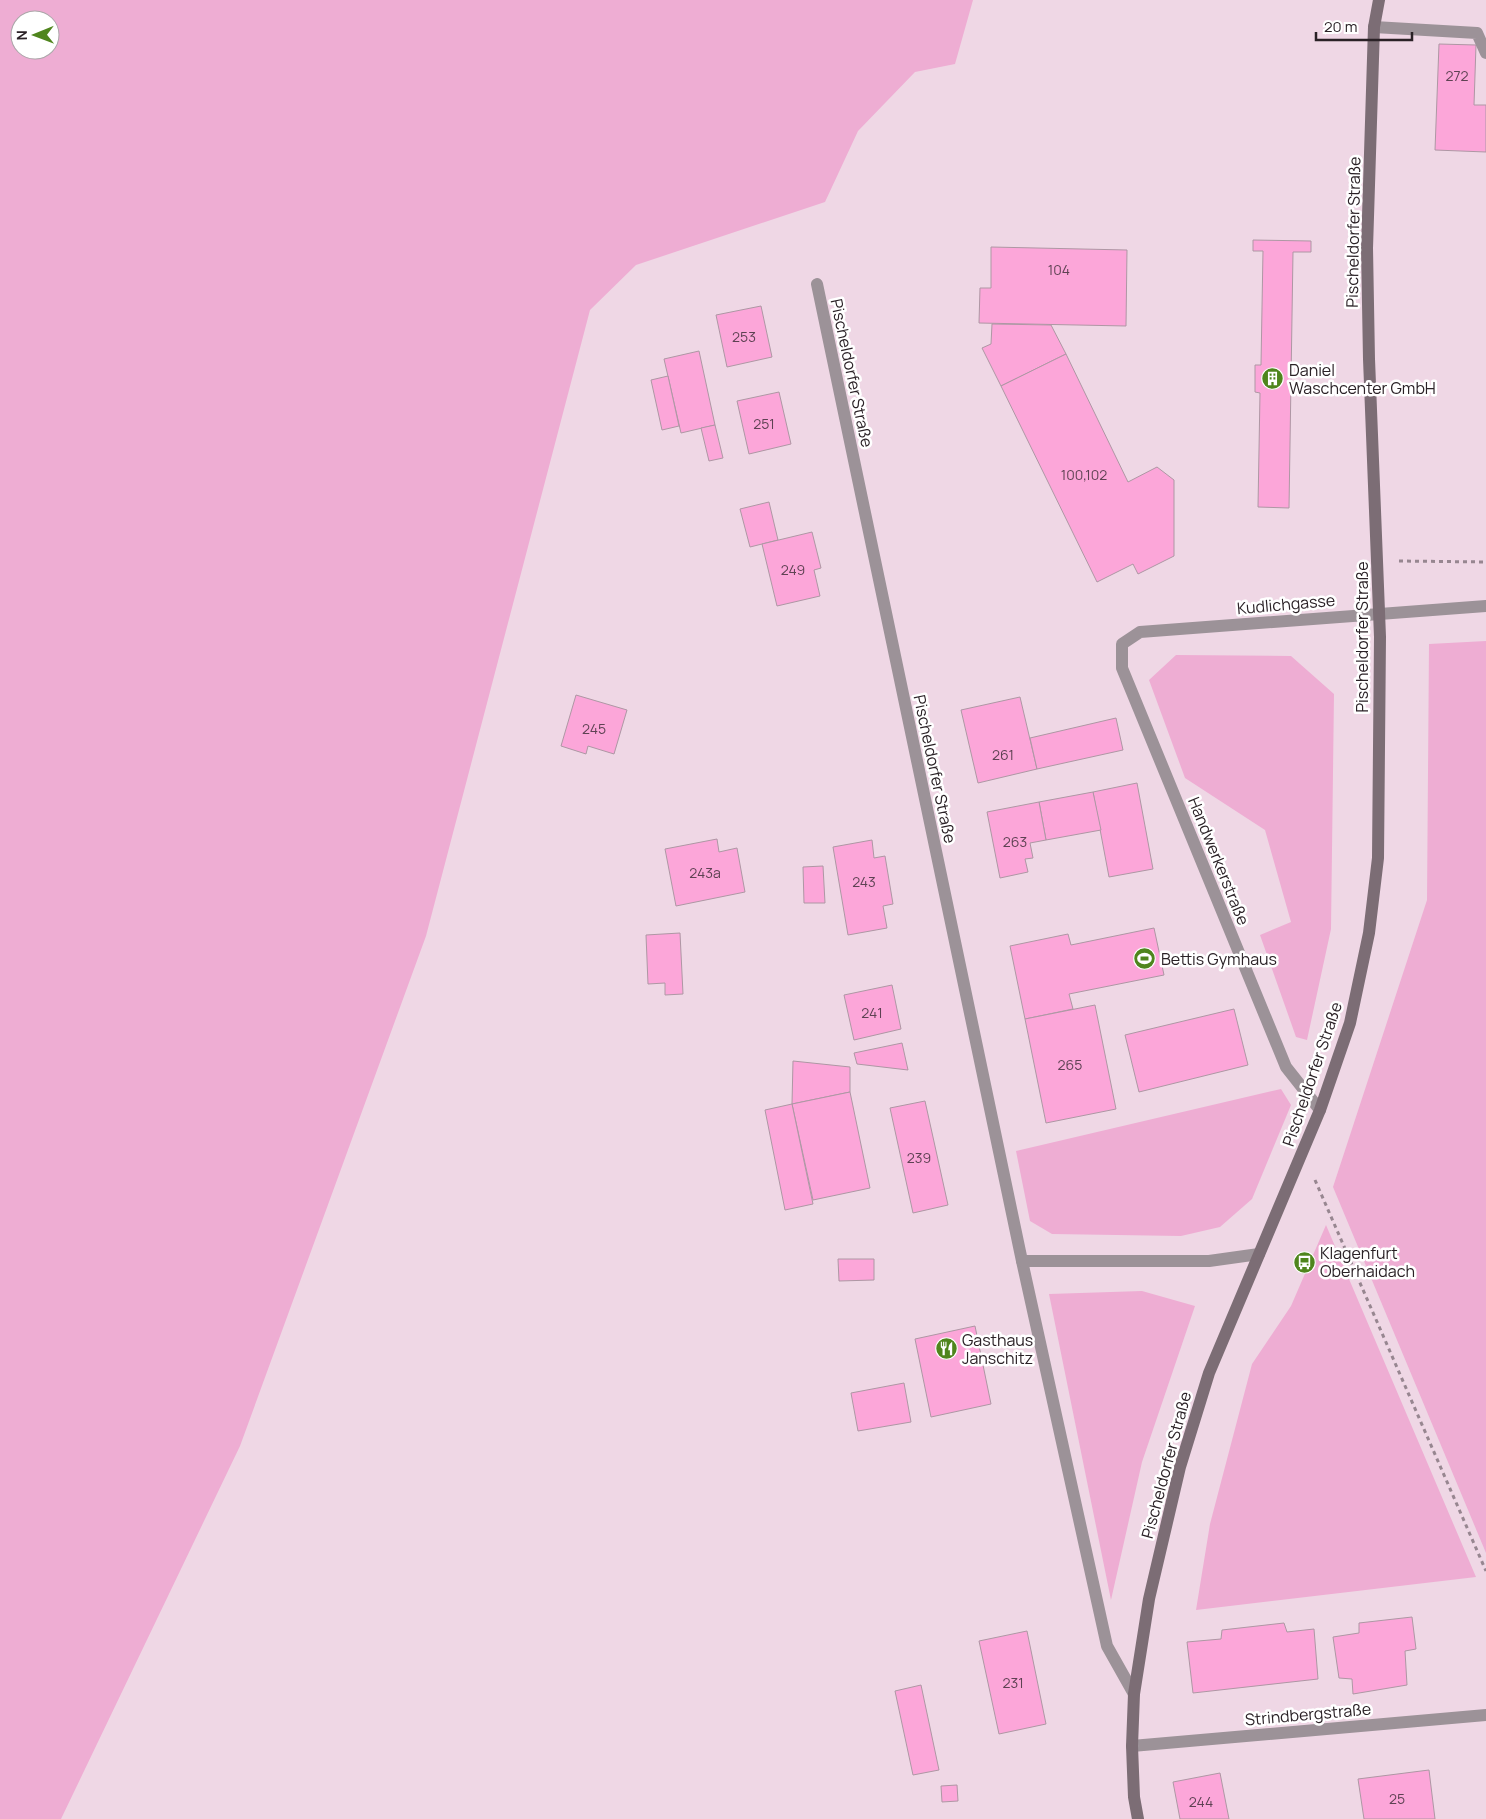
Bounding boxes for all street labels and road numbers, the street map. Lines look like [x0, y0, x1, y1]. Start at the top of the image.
street label: Pischeldorfer Straße [1341, 156, 1365, 308]
street label: Pischeldorfer Straße [826, 297, 878, 449]
street label: Pischeldorfer Straße [1351, 561, 1373, 713]
street label: Kudlichgasse [1236, 589, 1336, 619]
street label: Pischeldorfer Straße [909, 693, 961, 845]
street label: Handwerkerstraße [1183, 794, 1255, 928]
street label: Pischeldorfer Straße [1277, 999, 1347, 1149]
street label: Pischeldorfer Straße [1136, 1389, 1196, 1541]
street label: Strindbergstraße [1244, 1698, 1372, 1730]

